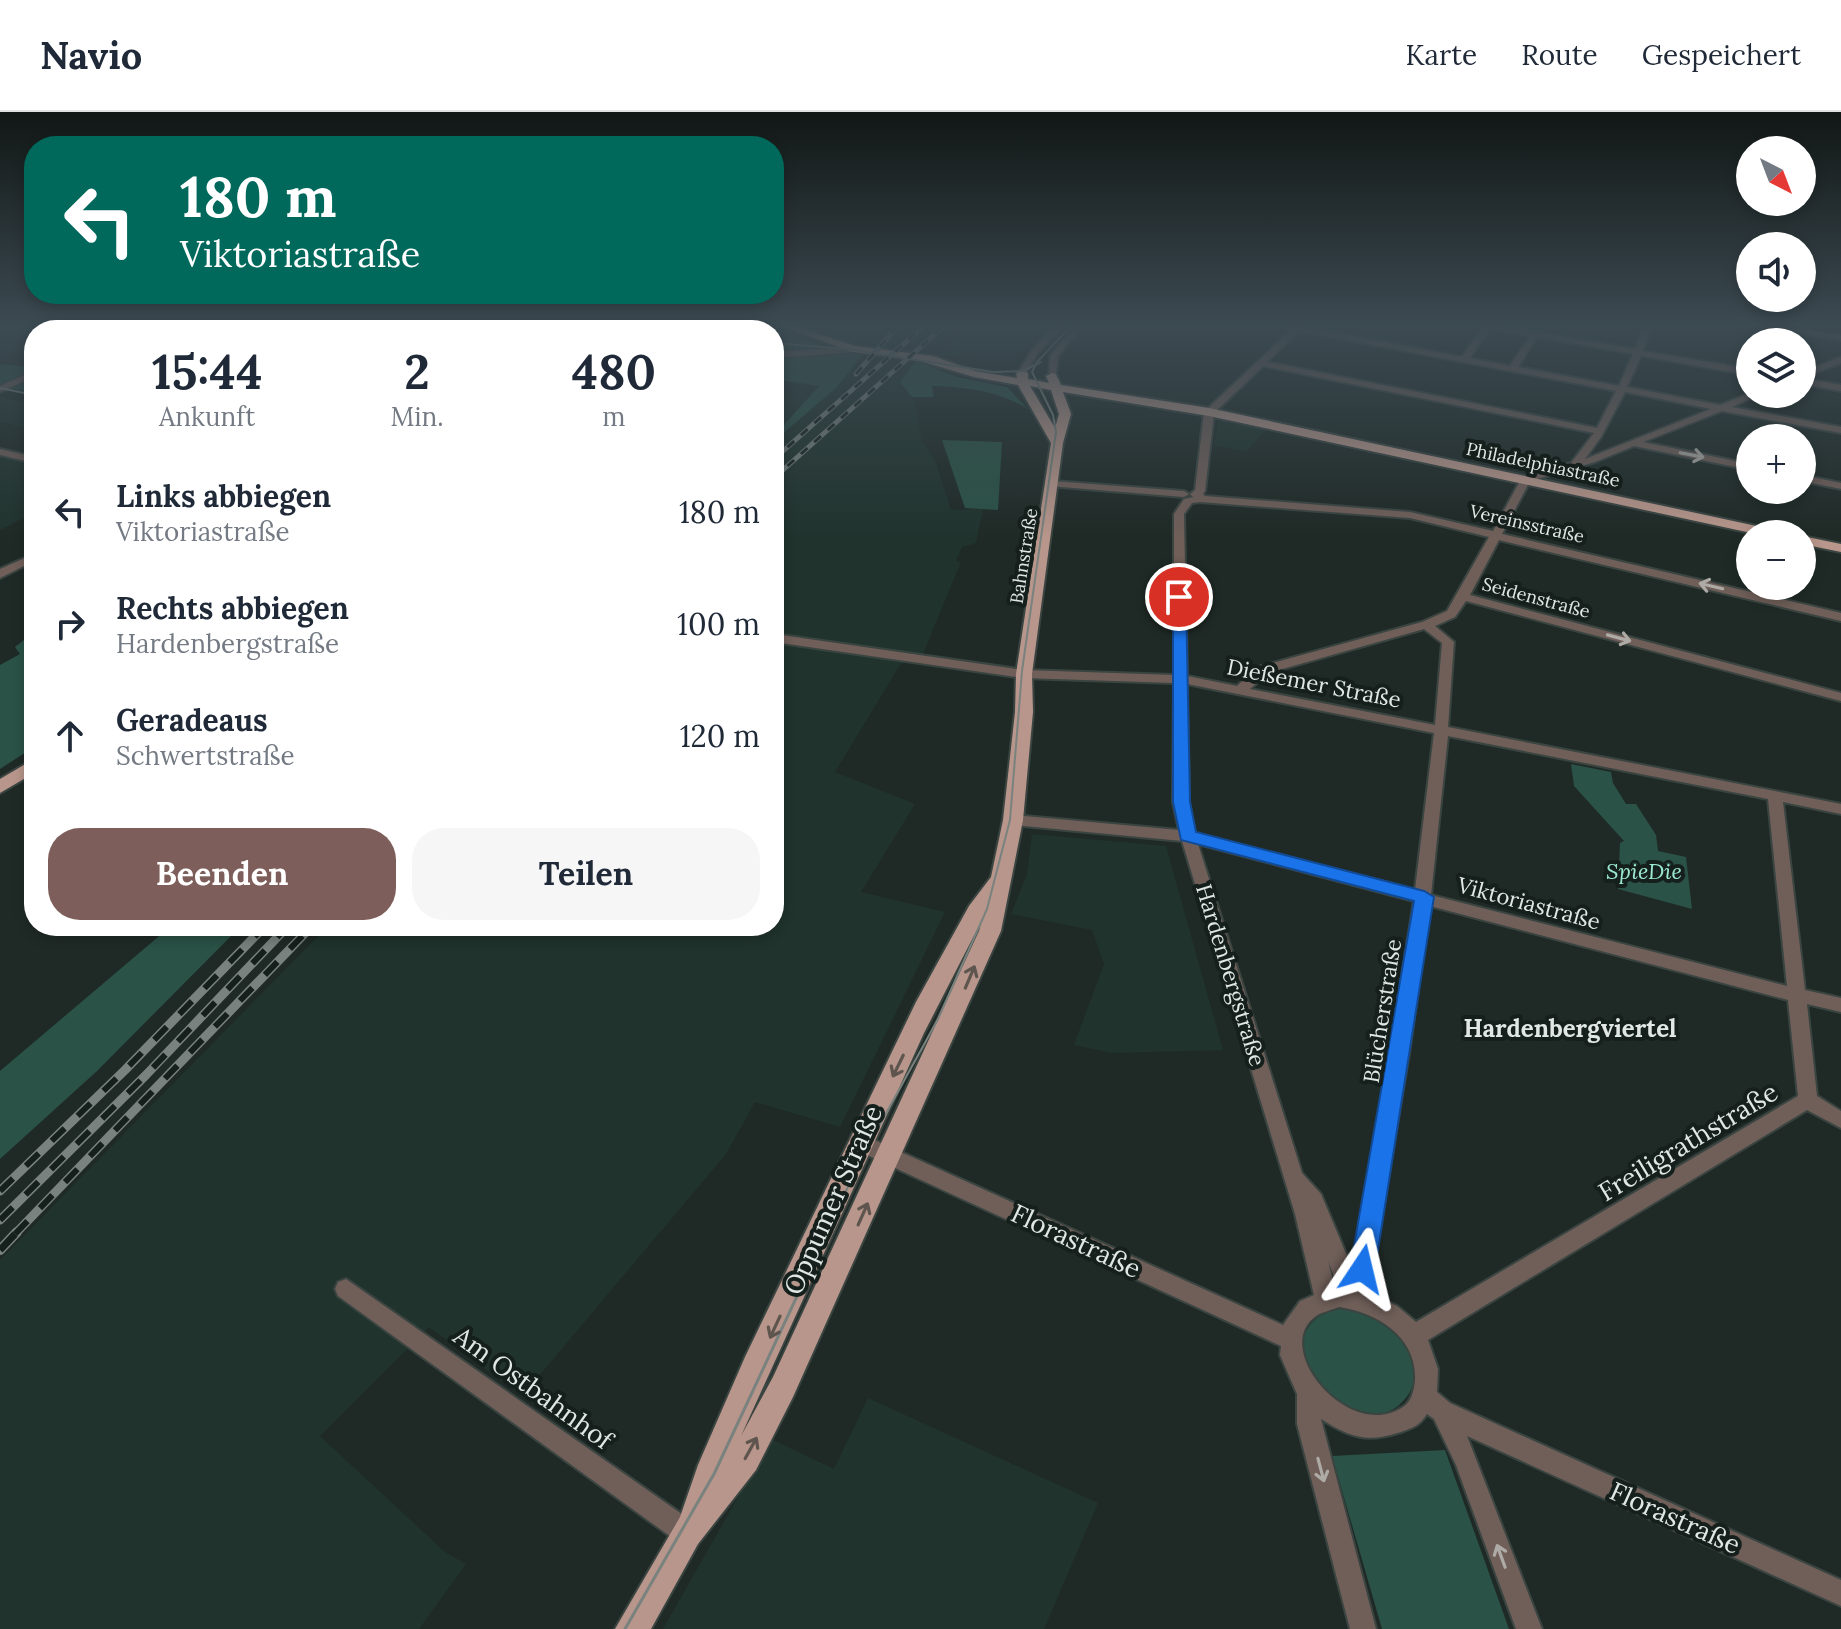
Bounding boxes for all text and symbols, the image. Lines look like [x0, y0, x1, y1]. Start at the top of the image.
text: Navio [40, 31, 142, 79]
text: Karte [1405, 37, 1477, 73]
text: Route [1521, 37, 1598, 73]
text: Gespeichert [1642, 37, 1801, 73]
north arrow [1736, 136, 1816, 216]
map controls [1736, 136, 1816, 600]
text: 180 m [180, 161, 337, 232]
icon: left [48, 168, 152, 272]
text: Viktoriastraße [180, 231, 420, 277]
button: sound [1736, 232, 1816, 312]
button: layers [1736, 328, 1816, 408]
text: 15:44 [152, 341, 262, 402]
text: 2 [404, 341, 430, 402]
text: 480 [572, 341, 656, 402]
text: Ankunft [159, 400, 255, 433]
text: Min. [390, 400, 444, 433]
text: m [602, 400, 625, 433]
button: + [1736, 424, 1816, 504]
street label: Philadelphiastraße [1464, 437, 1622, 492]
one-way arrow [1679, 449, 1704, 464]
text: Links abbiegen [116, 477, 331, 515]
icon: left [48, 490, 92, 534]
text: 180 m [679, 493, 760, 531]
street label: Vereinsstraße [1467, 499, 1587, 548]
street label: Bahnstraße [1005, 506, 1042, 605]
text: Viktoriastraße [116, 515, 290, 548]
button: − [1736, 520, 1816, 600]
pin [1145, 563, 1213, 631]
street label: Seidenstraße [1480, 572, 1593, 623]
icon: arrive [1157, 575, 1201, 619]
one-way arrow [1698, 578, 1724, 593]
text: Rechts abbiegen [116, 589, 349, 627]
icon: right [48, 602, 92, 646]
text: 100 m [677, 605, 760, 643]
text: Hardenbergstraße [116, 627, 339, 660]
one-way arrow [1606, 632, 1632, 647]
street label: Dießemer Straße [1225, 652, 1404, 714]
text: Geradeaus [116, 701, 268, 739]
icon: ahead [48, 714, 92, 758]
text: 120 m [680, 717, 760, 755]
text: Schwertstraße [116, 739, 295, 772]
button: Beenden [48, 828, 396, 920]
button: Teilen [412, 828, 760, 920]
park label: SpieDie [1606, 857, 1682, 885]
street label: Viktoriastraße [1454, 870, 1604, 936]
street label: Hardenbergstraße [1190, 881, 1272, 1069]
street label: Blücherstraße [1357, 937, 1407, 1085]
one-way arrow [964, 965, 979, 990]
district label: Hardenbergviertel [1463, 1013, 1677, 1044]
one-way arrow [889, 1054, 904, 1077]
street label: Freiligrathstraße [1592, 1075, 1783, 1208]
street label: Oppumer Straße [776, 1100, 889, 1300]
street label: Florastraße [1006, 1196, 1146, 1285]
one-way arrow [856, 1202, 871, 1226]
position arrow [1320, 1227, 1404, 1311]
one-way arrow [767, 1314, 782, 1338]
street label: Am Ostbahnhof [447, 1318, 621, 1458]
one-way arrow [743, 1437, 759, 1461]
one-way arrow [1315, 1457, 1330, 1483]
street label: Florastraße [1605, 1474, 1746, 1561]
one-way arrow [1493, 1544, 1508, 1569]

